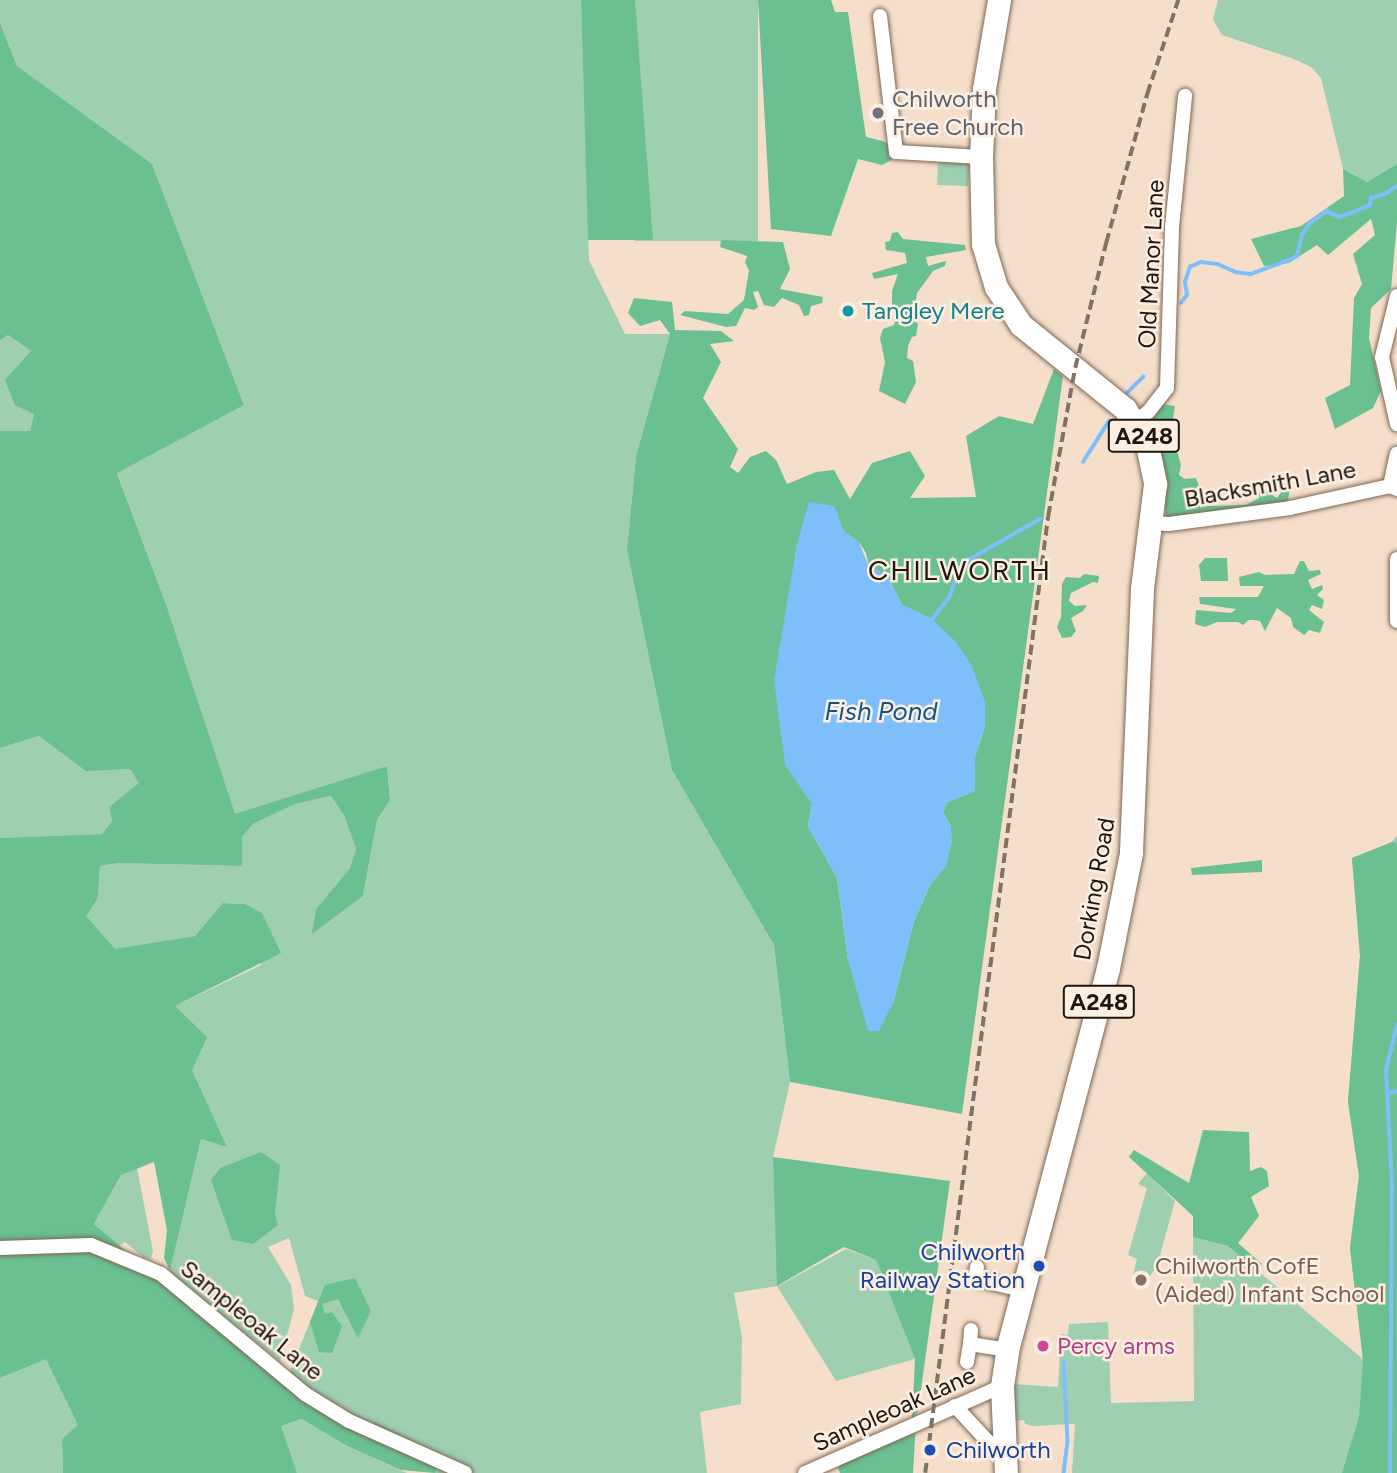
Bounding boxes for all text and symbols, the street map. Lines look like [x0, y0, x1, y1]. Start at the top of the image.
place label: Chilworth Free Church [892, 85, 1024, 141]
marker: Chilworth Free Church [870, 105, 886, 121]
street label: Old Manor Lane [1132, 179, 1170, 349]
place label: Tangley Mere [862, 297, 1005, 325]
marker: Tangley Mere [840, 303, 856, 319]
road number: A248 [1107, 416, 1181, 456]
street label: Blacksmith Lane [1182, 455, 1358, 513]
district label: CHILWORTH [869, 553, 1051, 587]
water label: Fish Pond [825, 696, 937, 728]
street label: Dorking Road [1067, 815, 1121, 963]
road number: A248 [1062, 982, 1136, 1021]
place label: Chilworth Railway Station [860, 1238, 1025, 1294]
place label: Chilworth CofE (Aided) Infant School [1155, 1252, 1384, 1308]
street label: Sampleoak Lane [175, 1254, 329, 1386]
marker: Chilworth Railway Station [1031, 1258, 1047, 1274]
marker: Chilworth CofE (Aided) Infant School [1133, 1272, 1149, 1288]
place label: Percy arms [1057, 1332, 1175, 1360]
marker: Percy arms [1035, 1338, 1051, 1354]
street label: Sampleoak Lane [808, 1360, 980, 1458]
place label: Chilworth [946, 1436, 1051, 1464]
marker: Chilworth [920, 1440, 940, 1460]

